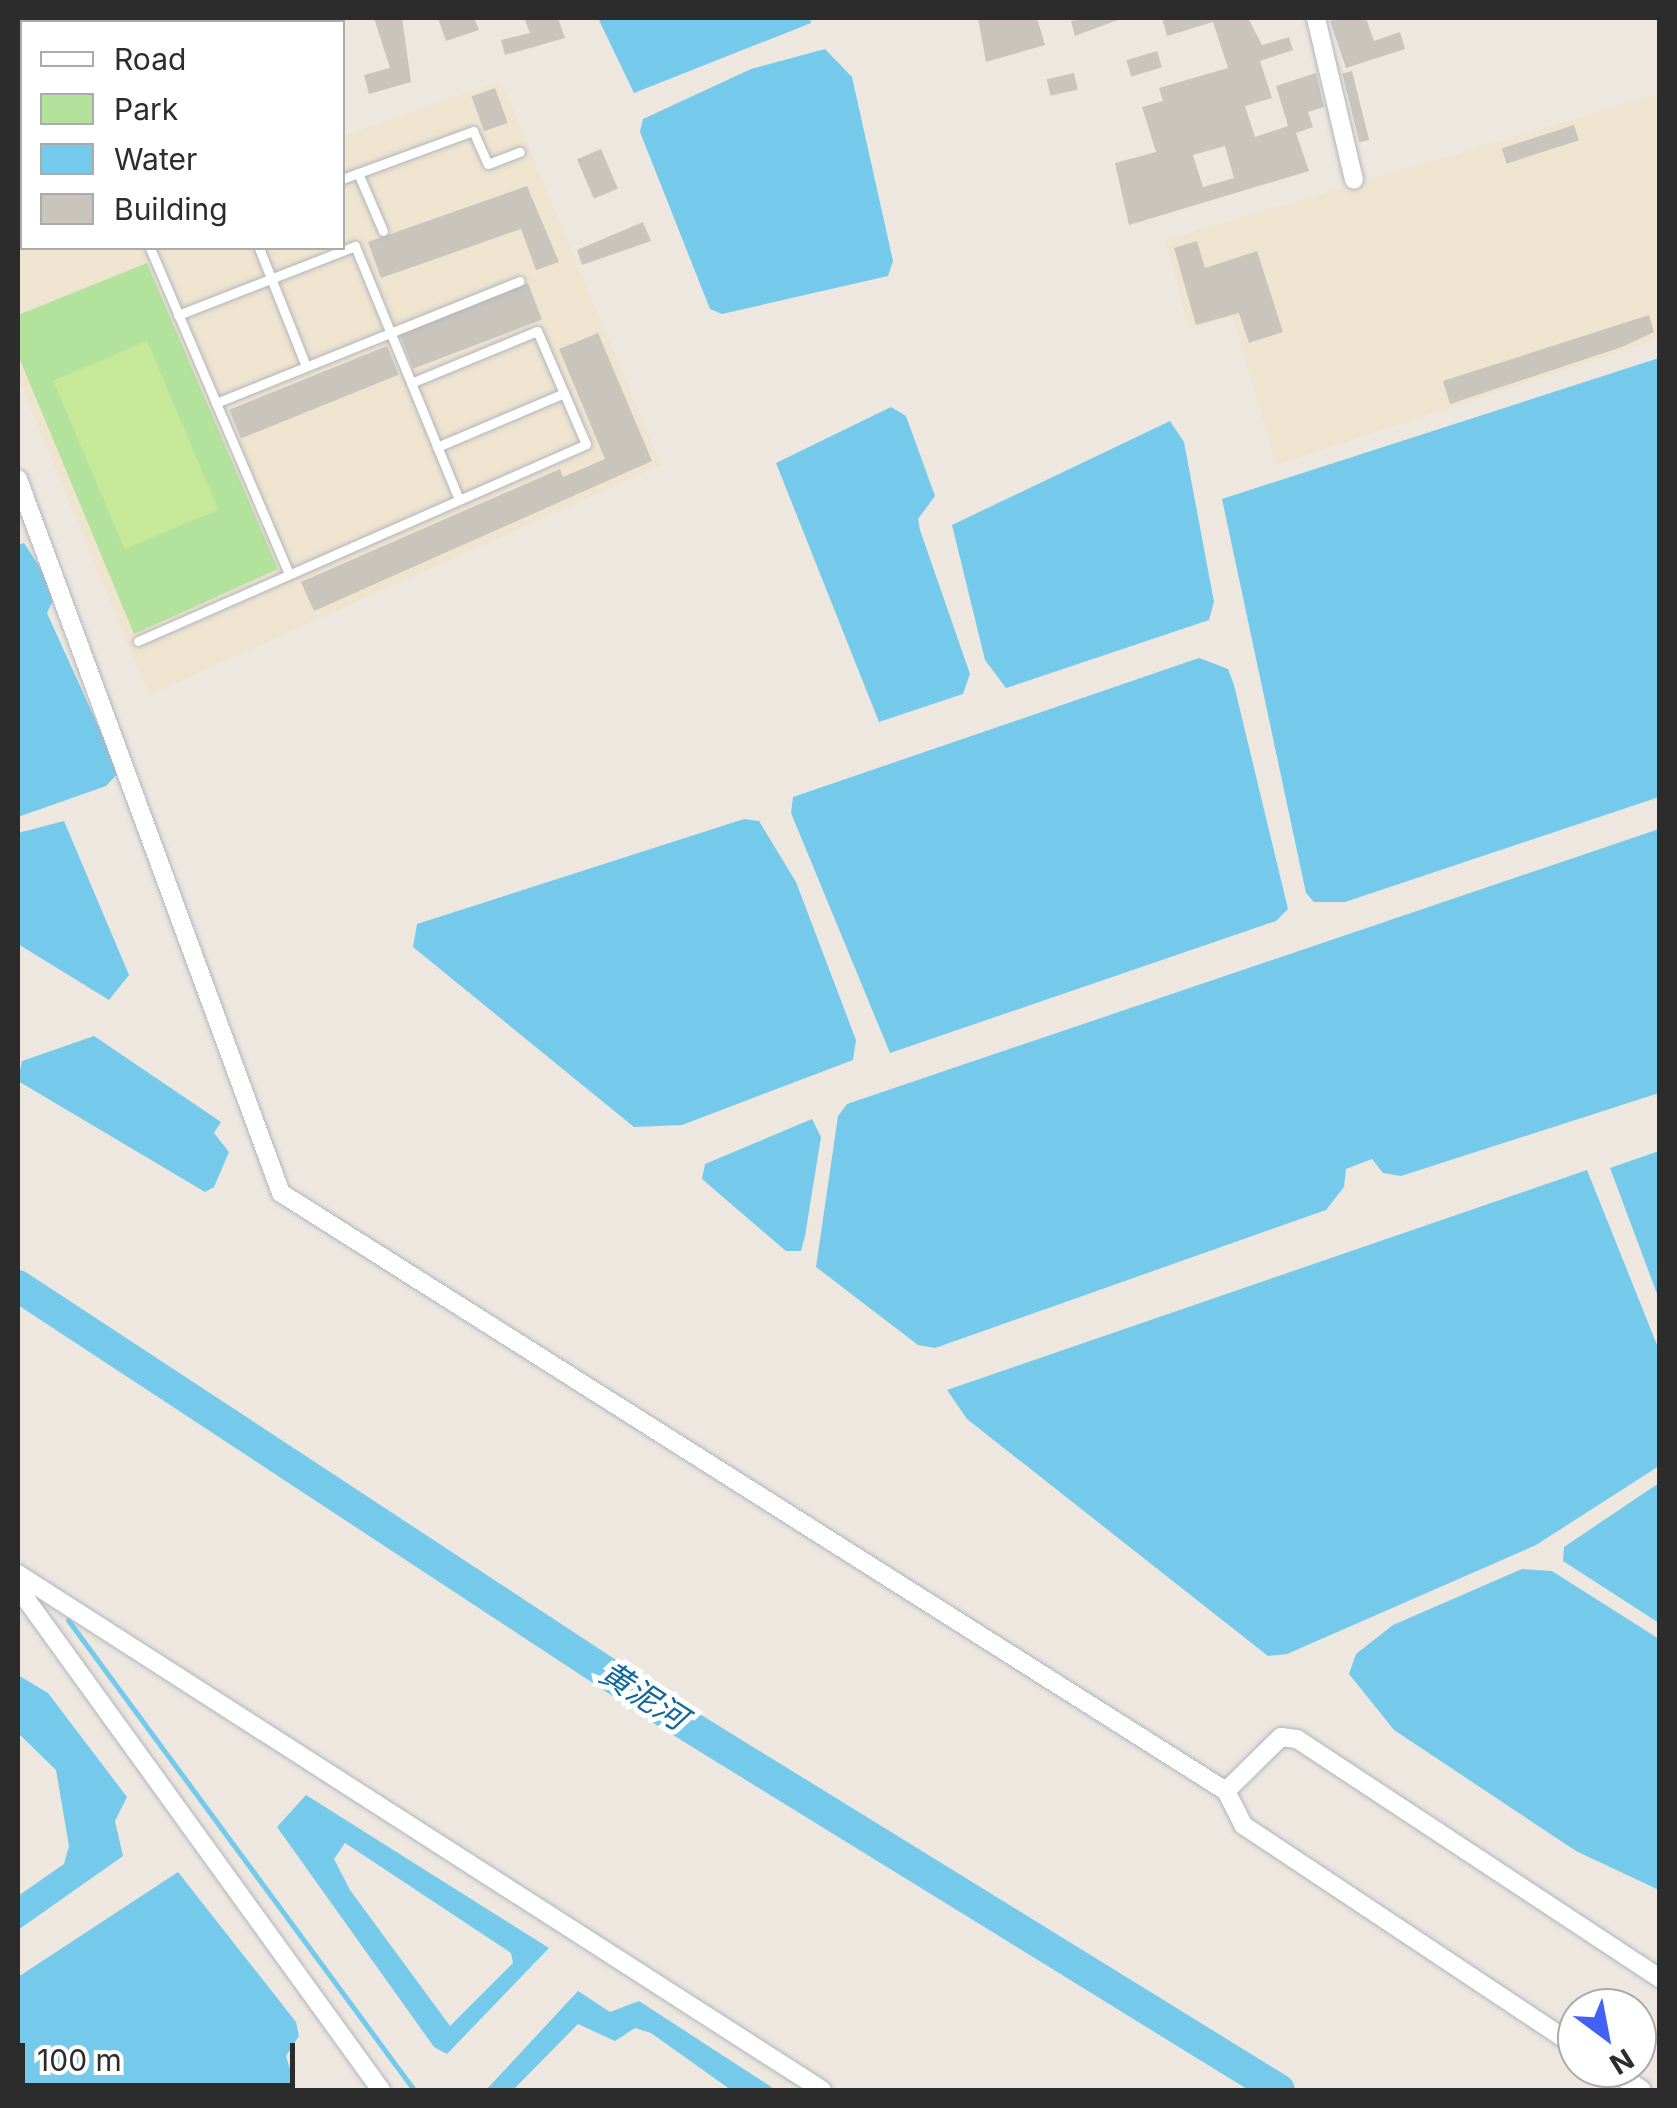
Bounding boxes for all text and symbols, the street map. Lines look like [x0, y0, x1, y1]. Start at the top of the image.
legend [20, 20, 345, 250]
text: Road [114, 41, 186, 77]
text: Park [114, 91, 178, 127]
text: Water [114, 141, 197, 177]
text: Building [114, 191, 228, 227]
water label: 黄泥河 [592, 1654, 694, 1738]
north arrow [1557, 1988, 1657, 2088]
scale bar [25, 2023, 300, 2085]
text: 100 m [37, 2042, 122, 2078]
text: N [1604, 2042, 1640, 2082]

